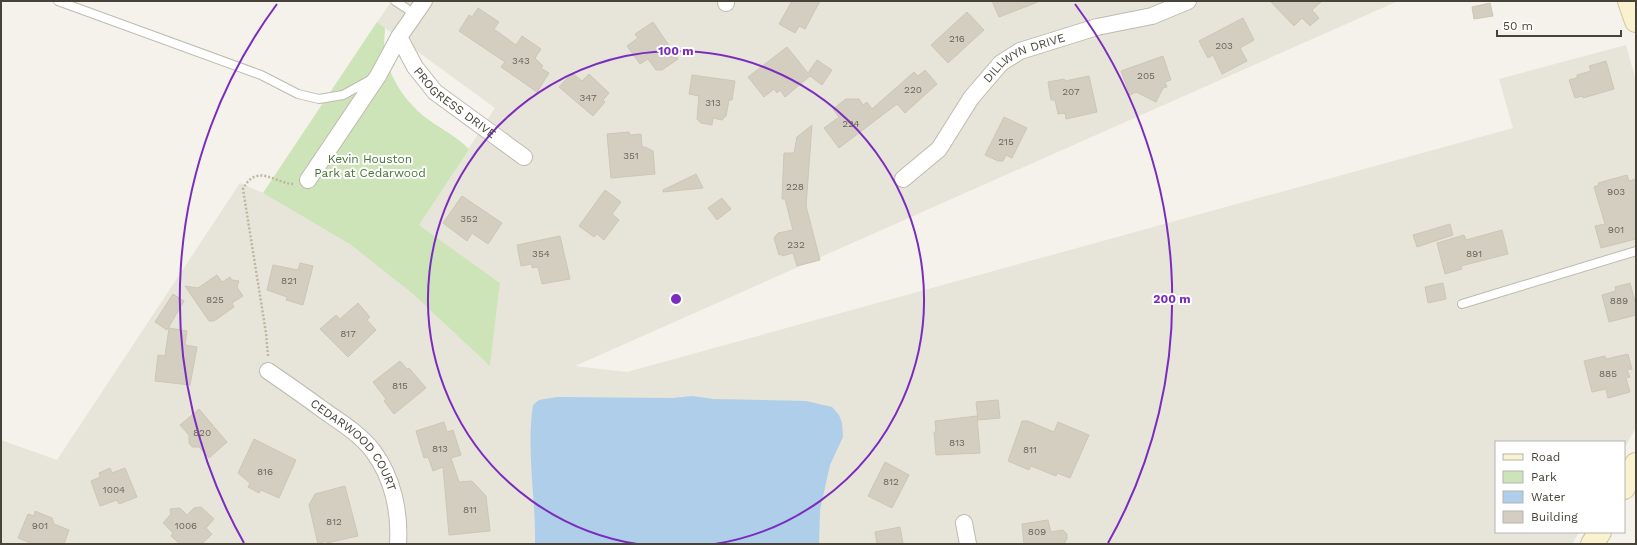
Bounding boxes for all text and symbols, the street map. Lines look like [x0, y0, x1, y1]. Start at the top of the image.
scale bar [1497, 12, 1621, 38]
text: 50 m [1503, 19, 1533, 33]
street label: DILLWYN DRIVE [980, 30, 1067, 85]
house number: 216 [949, 33, 965, 44]
house number: 203 [1215, 40, 1233, 51]
text: 100 m [658, 44, 694, 58]
house number: 343 [512, 55, 530, 66]
street label: PROGRESS DRIVE [411, 64, 499, 141]
house number: 205 [1137, 70, 1155, 81]
house number: 220 [904, 84, 922, 95]
house number: 207 [1062, 86, 1080, 97]
house number: 347 [579, 92, 597, 103]
house number: 313 [705, 97, 721, 108]
house number: 224 [842, 118, 860, 129]
house number: 215 [998, 136, 1014, 147]
house number: 351 [623, 150, 639, 161]
park label: Kevin Houston Park at Cedarwood [314, 152, 426, 180]
house number: 228 [786, 181, 804, 192]
house number: 903 [1607, 186, 1625, 197]
house number: 352 [460, 213, 478, 224]
house number: 901 [1608, 224, 1624, 235]
house number: 232 [787, 239, 805, 250]
house number: 354 [532, 248, 550, 259]
house number: 891 [1466, 248, 1482, 259]
house number: 821 [281, 275, 297, 286]
centre of rings [669, 292, 683, 306]
text: 200 m [1153, 292, 1191, 306]
house number: 825 [206, 294, 224, 305]
house number: 889 [1610, 295, 1628, 306]
house number: 817 [340, 328, 356, 339]
house number: 885 [1599, 368, 1617, 379]
house number: 815 [392, 380, 408, 391]
street label: CEDARWOOD COURT [308, 396, 399, 493]
house number: 820 [193, 427, 211, 438]
house number: 813 [949, 437, 965, 448]
legend [1495, 441, 1625, 533]
house number: 813 [432, 443, 448, 454]
house number: 811 [1023, 444, 1037, 455]
text: Road [1531, 450, 1560, 464]
house number: 816 [257, 466, 273, 477]
text: Park [1531, 470, 1557, 484]
house number: 812 [883, 476, 899, 487]
house number: 1004 [103, 484, 125, 495]
text: Water [1531, 490, 1566, 504]
house number: 811 [463, 504, 477, 515]
text: Building [1531, 510, 1578, 524]
house number: 812 [326, 516, 342, 527]
house number: 901 [32, 520, 48, 531]
house number: 1006 [175, 520, 197, 531]
house number: 809 [1028, 526, 1046, 537]

